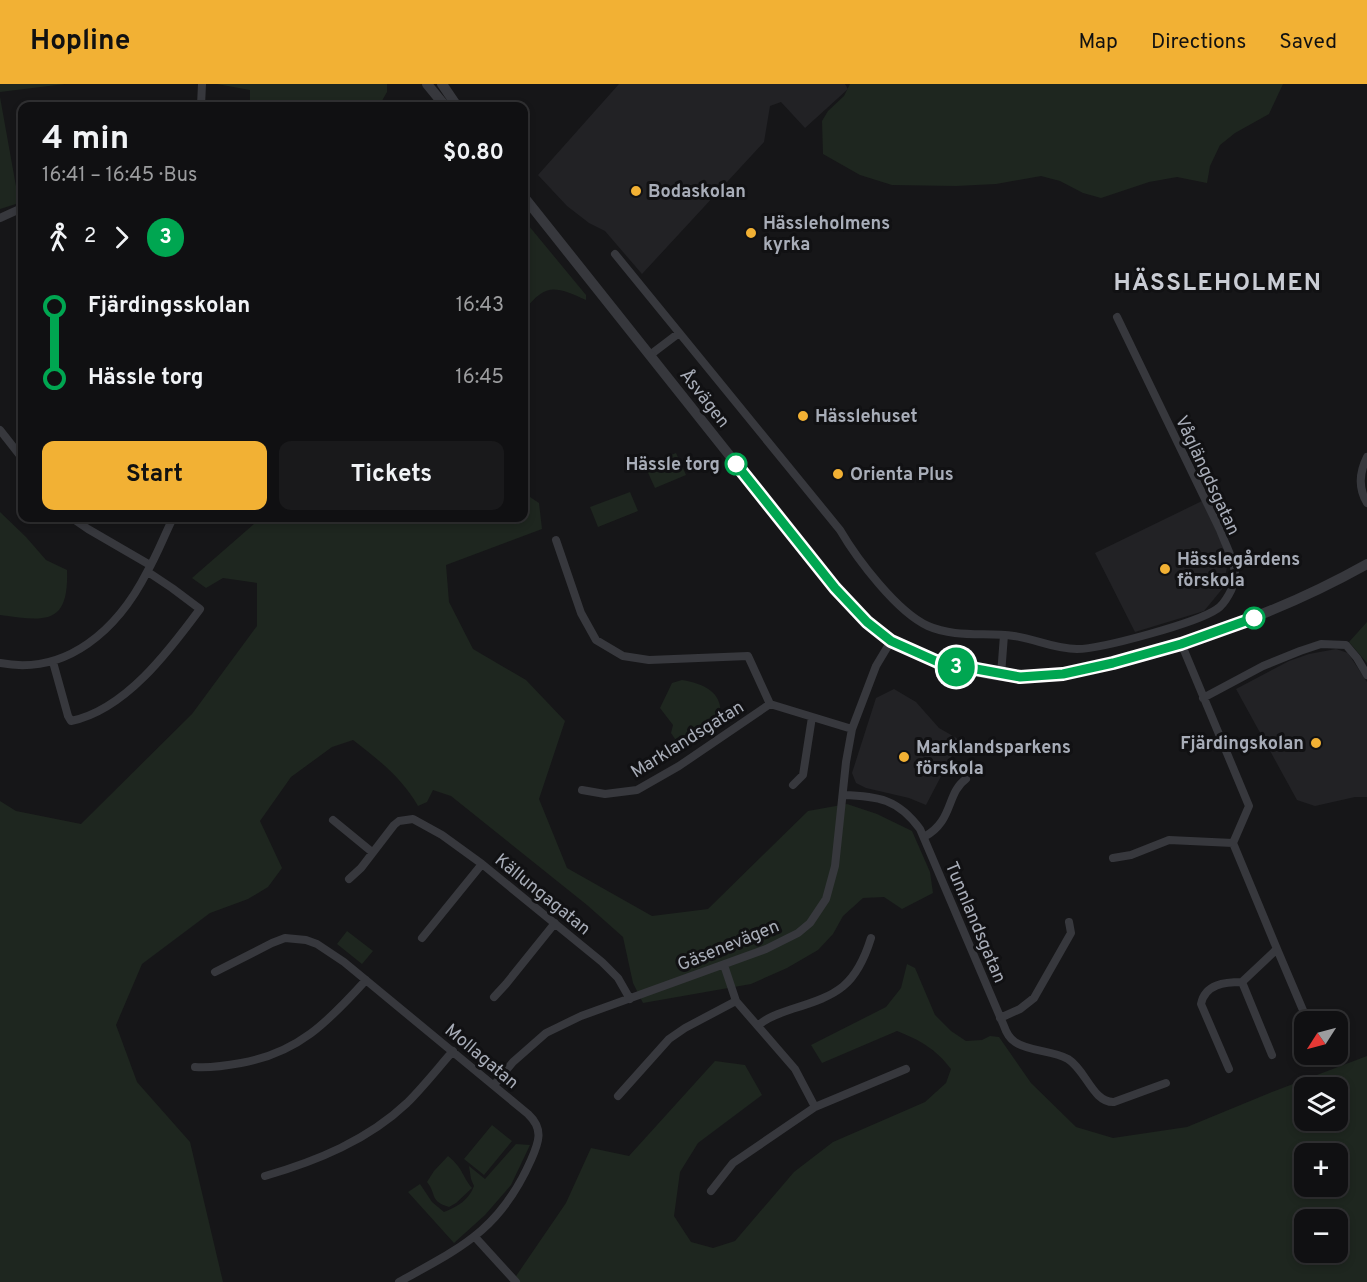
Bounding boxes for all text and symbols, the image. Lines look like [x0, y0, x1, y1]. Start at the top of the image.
text: Hopline [30, 24, 130, 60]
text: Map [1078, 29, 1118, 56]
text: Directions [1151, 29, 1246, 56]
text: Saved [1279, 29, 1337, 56]
text: 4 min [42, 119, 129, 161]
text: $0.80 [443, 140, 504, 167]
text: 16:41 – 16:45 · Bus [42, 163, 197, 189]
place label: Bodaskolan [648, 181, 746, 204]
marker: Bodaskolan [629, 184, 643, 198]
place label: Hässleholmens kyrka [763, 213, 890, 257]
icon: walk [42, 221, 75, 254]
icon: forward [105, 221, 138, 254]
text: 2 [84, 224, 96, 250]
text: 3 [159, 224, 172, 251]
marker: Hässleholmens kyrka [744, 226, 758, 240]
district label: HÄSSLEHOLMEN [1113, 267, 1323, 299]
text: Fjärdingsskolan [88, 293, 250, 320]
text: 16:43 [456, 293, 504, 319]
text: Hässle torg [88, 365, 203, 392]
text: 16:45 [455, 365, 504, 391]
street label: Åsvägen [674, 365, 734, 433]
place label: Hässlehuset [815, 406, 917, 429]
marker: Hässlehuset [796, 409, 810, 423]
street label: Våglängdsgatan [1169, 412, 1244, 539]
button: Start [42, 441, 267, 510]
button: Tickets [279, 441, 504, 510]
marker: Hässle torg [725, 453, 747, 475]
place label: Hässle torg [626, 454, 720, 477]
place label: Orienta Plus [850, 464, 954, 487]
marker: Orienta Plus [831, 467, 845, 481]
place label: Hässlegårdens förskola [1177, 549, 1300, 593]
marker: Hässlegårdens förskola [1158, 562, 1172, 576]
unlabelled marker [1243, 607, 1265, 629]
line badge: 3 [936, 648, 976, 686]
text: 3 [950, 654, 962, 681]
street label: Marklandsgatan [627, 696, 749, 784]
place label: Fjärdingskolan [1180, 733, 1304, 756]
marker: Fjärdingskolan [1309, 736, 1323, 750]
place label: Marklandsparkens förskola [916, 737, 1071, 781]
marker: Marklandsparkens förskola [897, 750, 911, 764]
street label: Källungagatan [489, 849, 595, 941]
street label: Tunnlandsgatan [939, 858, 1011, 987]
street label: Gäsenevägen [674, 915, 783, 977]
north arrow [1294, 1011, 1348, 1065]
map controls [1294, 1011, 1348, 1263]
street label: Mollagatan [439, 1020, 523, 1095]
button: layers [1294, 1077, 1348, 1131]
button: + [1294, 1143, 1348, 1197]
button: − [1294, 1209, 1348, 1263]

